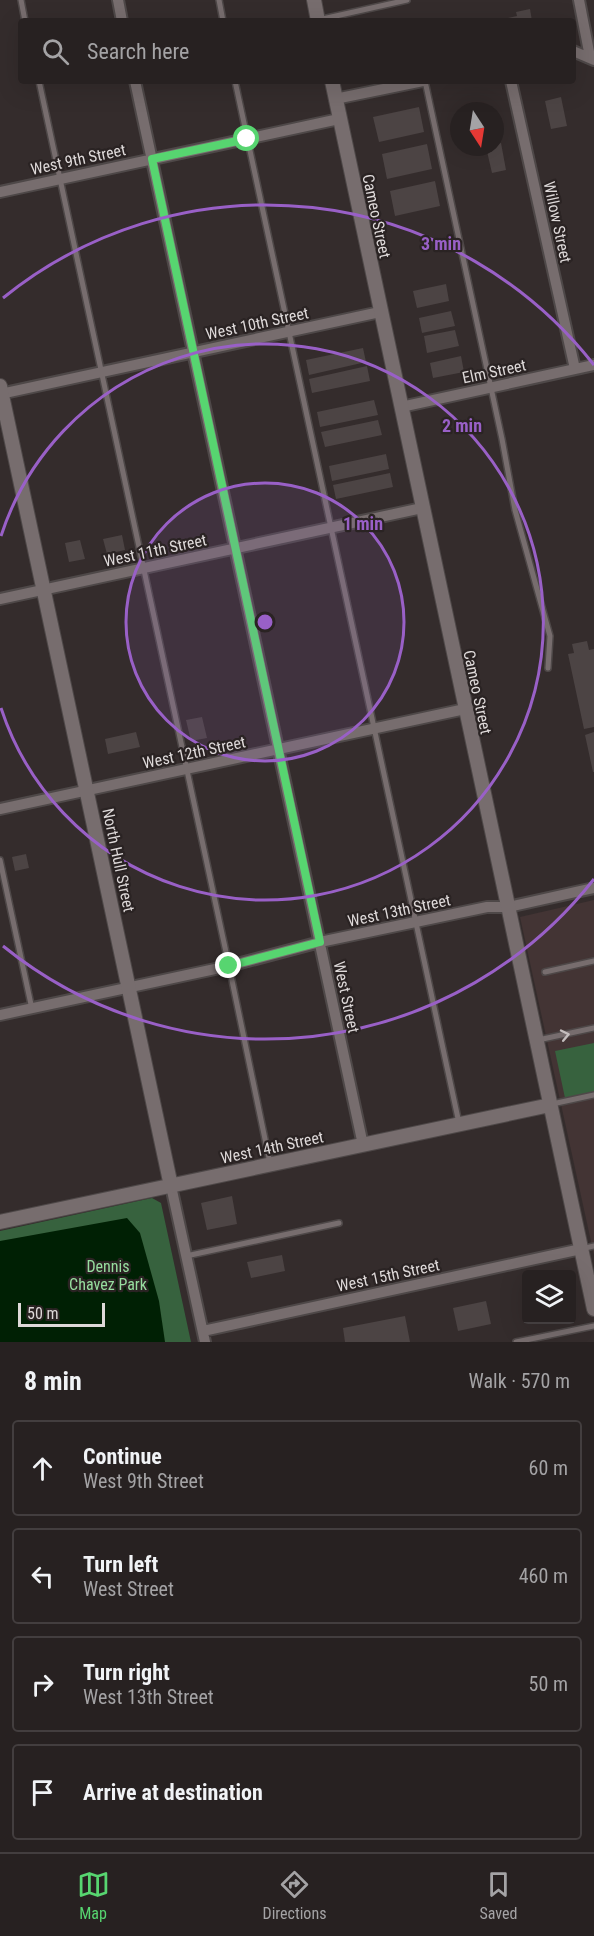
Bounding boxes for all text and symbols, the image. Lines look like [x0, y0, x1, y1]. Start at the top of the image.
search box [18, 18, 576, 84]
icon: search [39, 35, 72, 68]
text: Search here [87, 39, 189, 64]
north arrow [450, 102, 504, 156]
route start [233, 125, 259, 151]
street label: West 9th Street [29, 140, 128, 179]
street label: Cameo Street [358, 172, 395, 260]
street label: Willow Street [540, 180, 575, 265]
text: 3 min [421, 233, 461, 254]
street label: West 10th Street [204, 303, 310, 344]
street label: Elm Street [460, 355, 528, 388]
text: 2 min [442, 415, 482, 436]
text: 1 min [343, 513, 383, 534]
street label: West 11th Street [102, 530, 208, 571]
centre of rings [255, 612, 275, 632]
street label: Cameo Street [459, 648, 496, 736]
street label: West 12th Street [141, 732, 247, 773]
street label: North Hull Street [98, 807, 139, 914]
street label: West 13th Street [346, 890, 452, 931]
route end [215, 952, 241, 978]
street label: West Street [330, 960, 363, 1035]
one-way arrow [560, 1029, 570, 1042]
street label: West 14th Street [219, 1127, 325, 1168]
street label: West 15th Street [335, 1255, 441, 1296]
park label: Dennis Chavez Park [69, 1257, 148, 1294]
map controls [522, 1270, 576, 1324]
button: layers [522, 1270, 576, 1324]
scale bar [18, 1300, 105, 1328]
text: 50 m [27, 1304, 59, 1323]
text: 8 min [24, 1366, 82, 1396]
text: Walk · 570 m [469, 1369, 570, 1393]
text: Continue [83, 1444, 162, 1469]
icon: ahead [26, 1452, 59, 1485]
text: 60 m [529, 1456, 568, 1480]
text: West 9th Street [83, 1469, 204, 1493]
text: Turn left [83, 1552, 158, 1577]
icon: left [26, 1560, 59, 1593]
text: 460 m [519, 1564, 568, 1588]
text: West Street [83, 1577, 174, 1601]
text: Turn right [83, 1660, 170, 1685]
icon: right [26, 1668, 59, 1701]
text: 50 m [529, 1672, 568, 1696]
text: West 13th Street [83, 1685, 214, 1709]
icon: arrive [26, 1776, 59, 1809]
text: Arrive at destination [83, 1780, 263, 1805]
tab: Map [77, 1868, 110, 1923]
tab: Directions [263, 1868, 326, 1923]
tab: Saved [479, 1868, 517, 1923]

